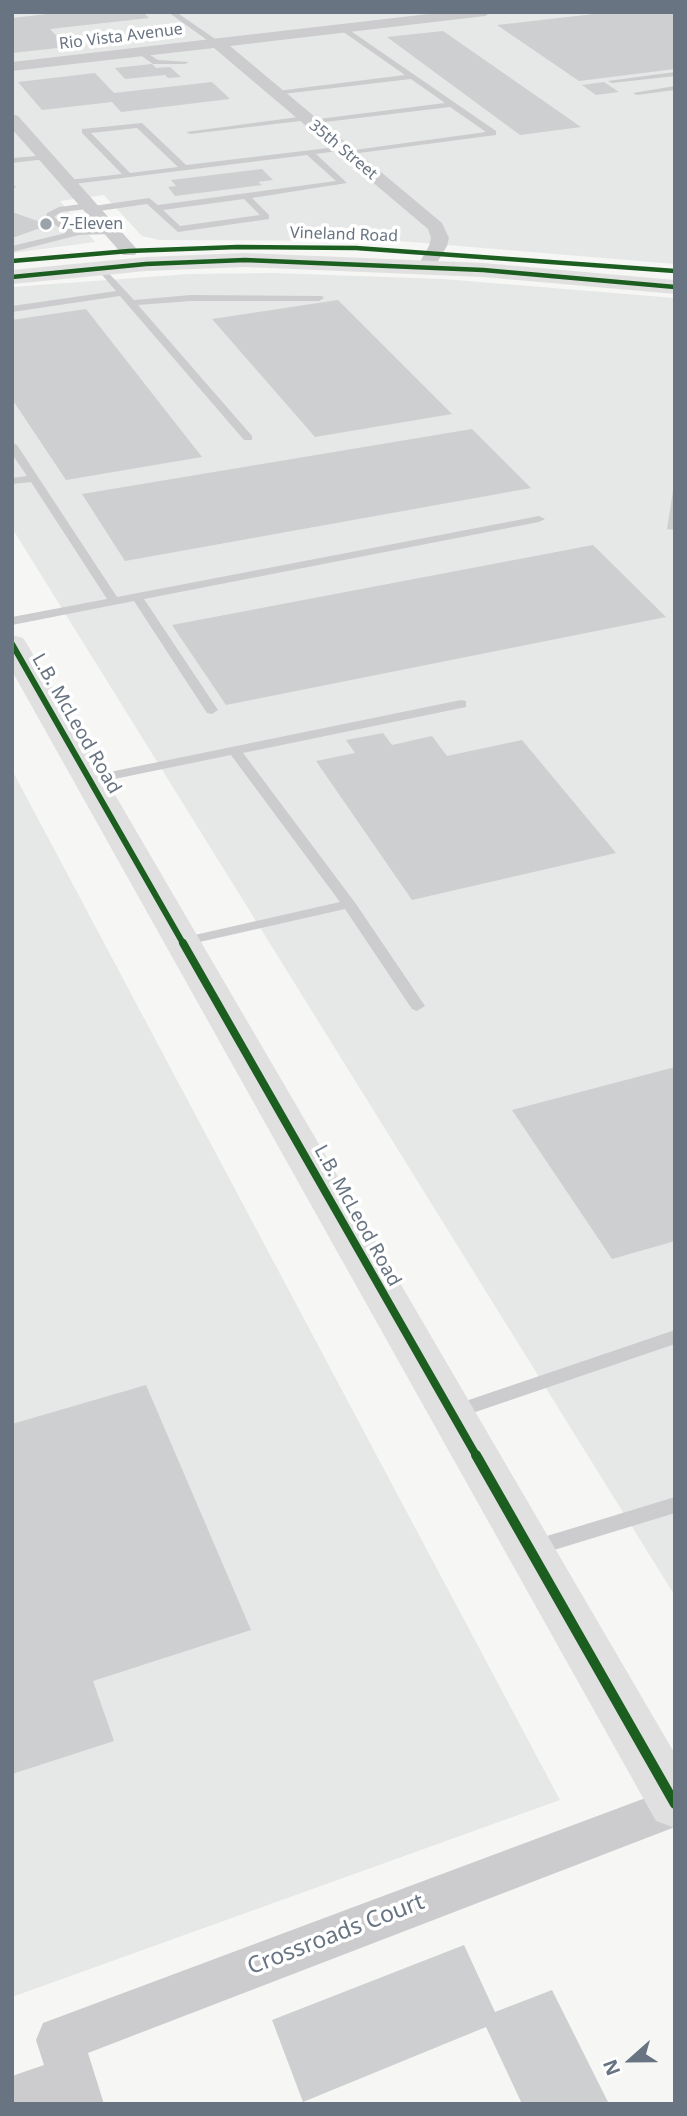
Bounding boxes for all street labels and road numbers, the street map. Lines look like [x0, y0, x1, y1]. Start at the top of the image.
street label: Rio Vista Avenue [58, 20, 184, 54]
street label: 35th Street [305, 116, 381, 184]
street label: Vineland Road [290, 224, 398, 246]
street label: L.B. McLeod Road [27, 650, 125, 798]
street label: L.B. McLeod Road [309, 1141, 405, 1291]
street label: Crossroads Court [244, 1889, 428, 1981]

